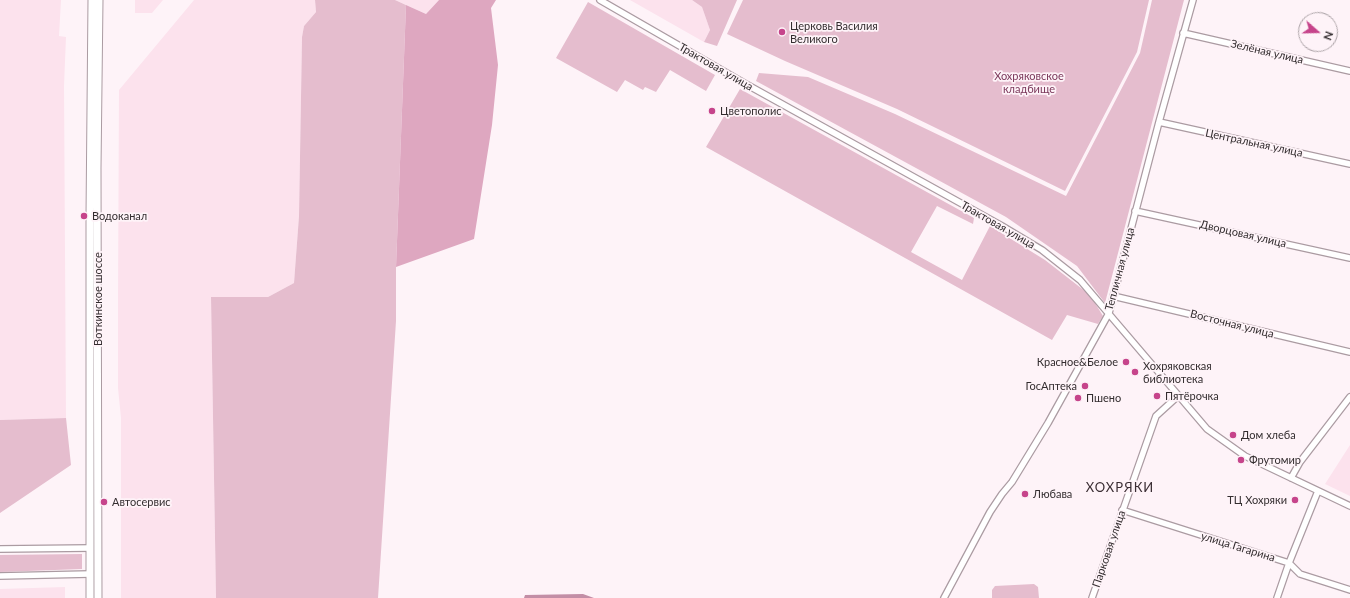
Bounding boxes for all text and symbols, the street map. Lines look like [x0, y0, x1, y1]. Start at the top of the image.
north arrow [1298, 12, 1338, 52]
place label: Церковь Василия Великого [790, 19, 878, 45]
marker: Церковь Василия Великого [777, 27, 787, 37]
text: N [1321, 30, 1336, 42]
street label: Зелёная улица [1229, 37, 1305, 67]
street label: Трактовая улица [677, 40, 755, 94]
park label: Хохряковское кладбище [994, 69, 1064, 95]
place label: Цветополис [720, 104, 782, 118]
marker: Цветополис [707, 106, 717, 116]
street label: Центральная улица [1204, 126, 1304, 160]
street label: Трактовая улица [959, 198, 1037, 252]
place label: Водоканал [92, 209, 147, 223]
marker: Водоканал [79, 211, 89, 221]
street label: Дворцовая улица [1198, 218, 1288, 250]
street label: Тепличная улица [1103, 226, 1137, 312]
street label: Воткинское шоссе [91, 252, 105, 346]
street label: Восточная улица [1189, 307, 1275, 341]
place label: Красное&Белое [1037, 355, 1118, 369]
marker: Красное&Белое [1121, 357, 1131, 367]
place label: Хохряковская библиотека [1143, 359, 1212, 385]
marker: Хохряковская библиотека [1130, 367, 1140, 377]
place label: ГосАптека [1026, 379, 1077, 393]
marker: ГосАптека [1080, 381, 1090, 391]
place label: Пятёрочка [1165, 389, 1219, 403]
place label: Пшено [1086, 391, 1121, 405]
marker: Пятёрочка [1152, 391, 1162, 401]
marker: Пшено [1073, 393, 1083, 403]
place label: Дом хлеба [1241, 428, 1296, 442]
marker: Дом хлеба [1228, 430, 1238, 440]
place label: Фрутомир [1249, 453, 1301, 467]
marker: Фрутомир [1236, 455, 1246, 465]
district label: ХОХРЯКИ [1086, 480, 1154, 496]
place label: Любава [1033, 487, 1072, 501]
marker: Любава [1020, 489, 1030, 499]
place label: ТЦ Хохряки [1227, 493, 1287, 507]
place label: Автосервис [112, 495, 171, 509]
marker: ТЦ Хохряки [1290, 495, 1300, 505]
marker: Автосервис [99, 497, 109, 507]
street label: Парковая улица [1090, 509, 1128, 589]
street label: улица Гагарина [1199, 529, 1277, 565]

